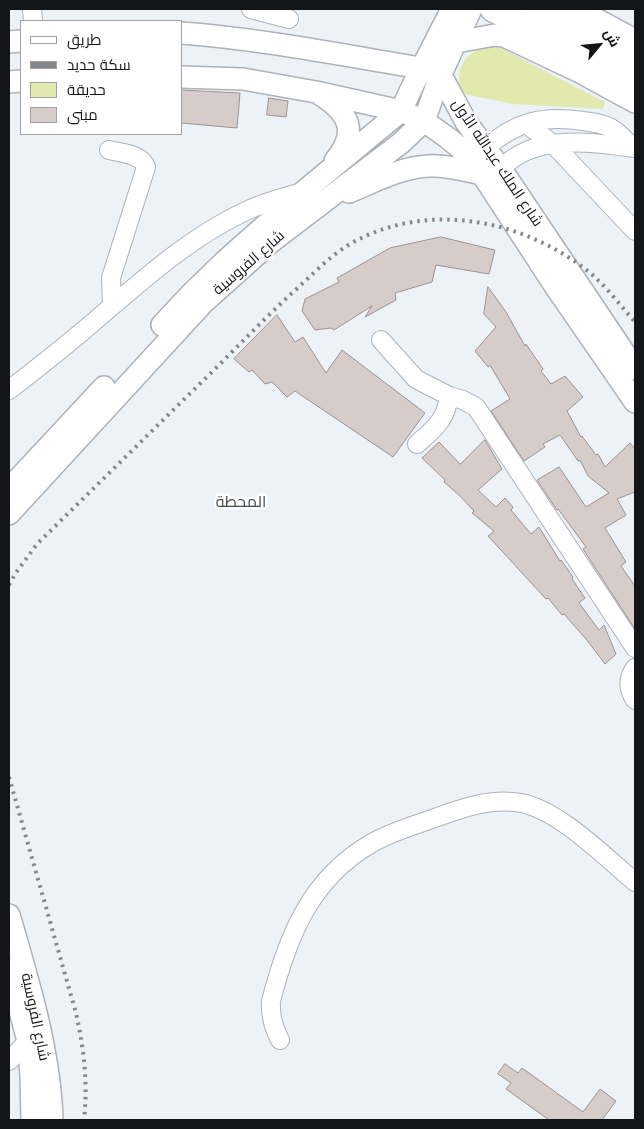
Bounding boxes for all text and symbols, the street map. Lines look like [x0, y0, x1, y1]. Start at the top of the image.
legend [20, 20, 182, 135]
north arrow [574, 20, 624, 70]
text: ش [600, 26, 624, 50]
text: طريق [67, 30, 101, 49]
text: سكة حديد [67, 55, 131, 74]
text: حديقة [67, 80, 106, 99]
street label: شارع الملك عبدالله الأول [448, 96, 546, 230]
text: مبنى [67, 105, 98, 124]
street label: شارع الفروسية [209, 227, 289, 299]
district label: المحطة [216, 492, 266, 512]
street label: شارع الفروسية [17, 971, 53, 1063]

